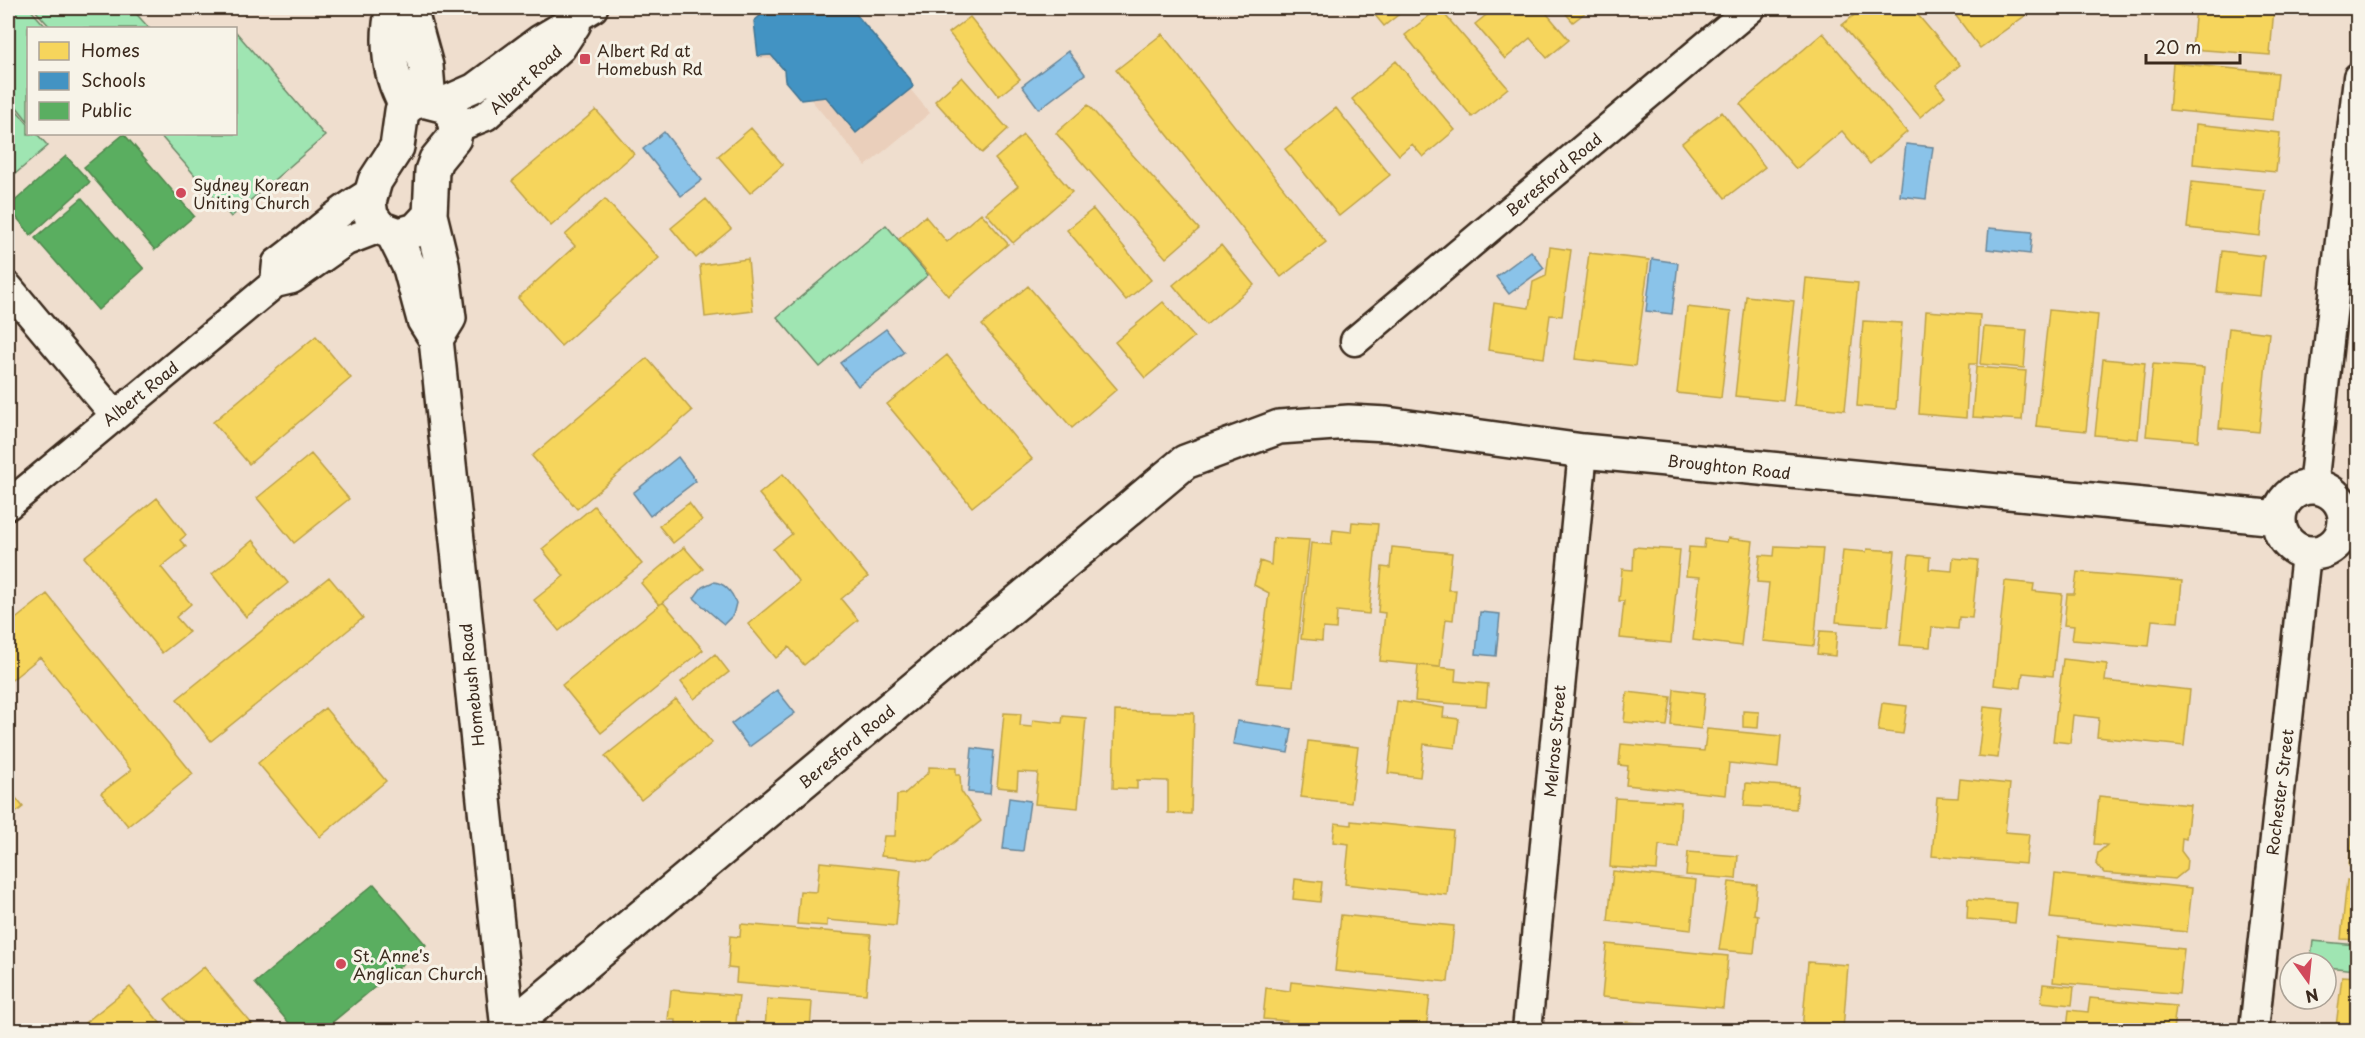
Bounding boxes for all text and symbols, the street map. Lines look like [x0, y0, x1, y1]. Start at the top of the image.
legend [27, 27, 237, 135]
scale bar [2146, 27, 2240, 65]
text: 20 m [2155, 33, 2201, 60]
text: Homes [81, 36, 139, 63]
place label: Albert Rd at Homebush Rd [597, 38, 703, 80]
street label: Albert Road [483, 39, 567, 119]
marker: Albert Rd at Homebush Rd [578, 52, 592, 66]
text: Schools [81, 66, 146, 93]
text: Public [81, 96, 132, 123]
street label: Beresford Road [1500, 126, 1606, 222]
place label: Sydney Korean Uniting Church [193, 172, 310, 214]
marker: Sydney Korean Uniting Church [174, 186, 188, 200]
street label: Albert Road [97, 355, 183, 431]
street label: Broughton Road [1666, 448, 1792, 484]
street label: Homebush Road [453, 622, 489, 748]
street label: Melrose Street [1537, 683, 1571, 798]
street label: Beresford Road [793, 698, 899, 794]
street label: Rochester Street [2259, 727, 2299, 857]
place label: St. Anne's Anglican Church [353, 943, 483, 985]
north arrow [2278, 951, 2338, 1011]
marker: St. Anne's Anglican Church [334, 957, 348, 971]
text: N [2303, 983, 2321, 1010]

